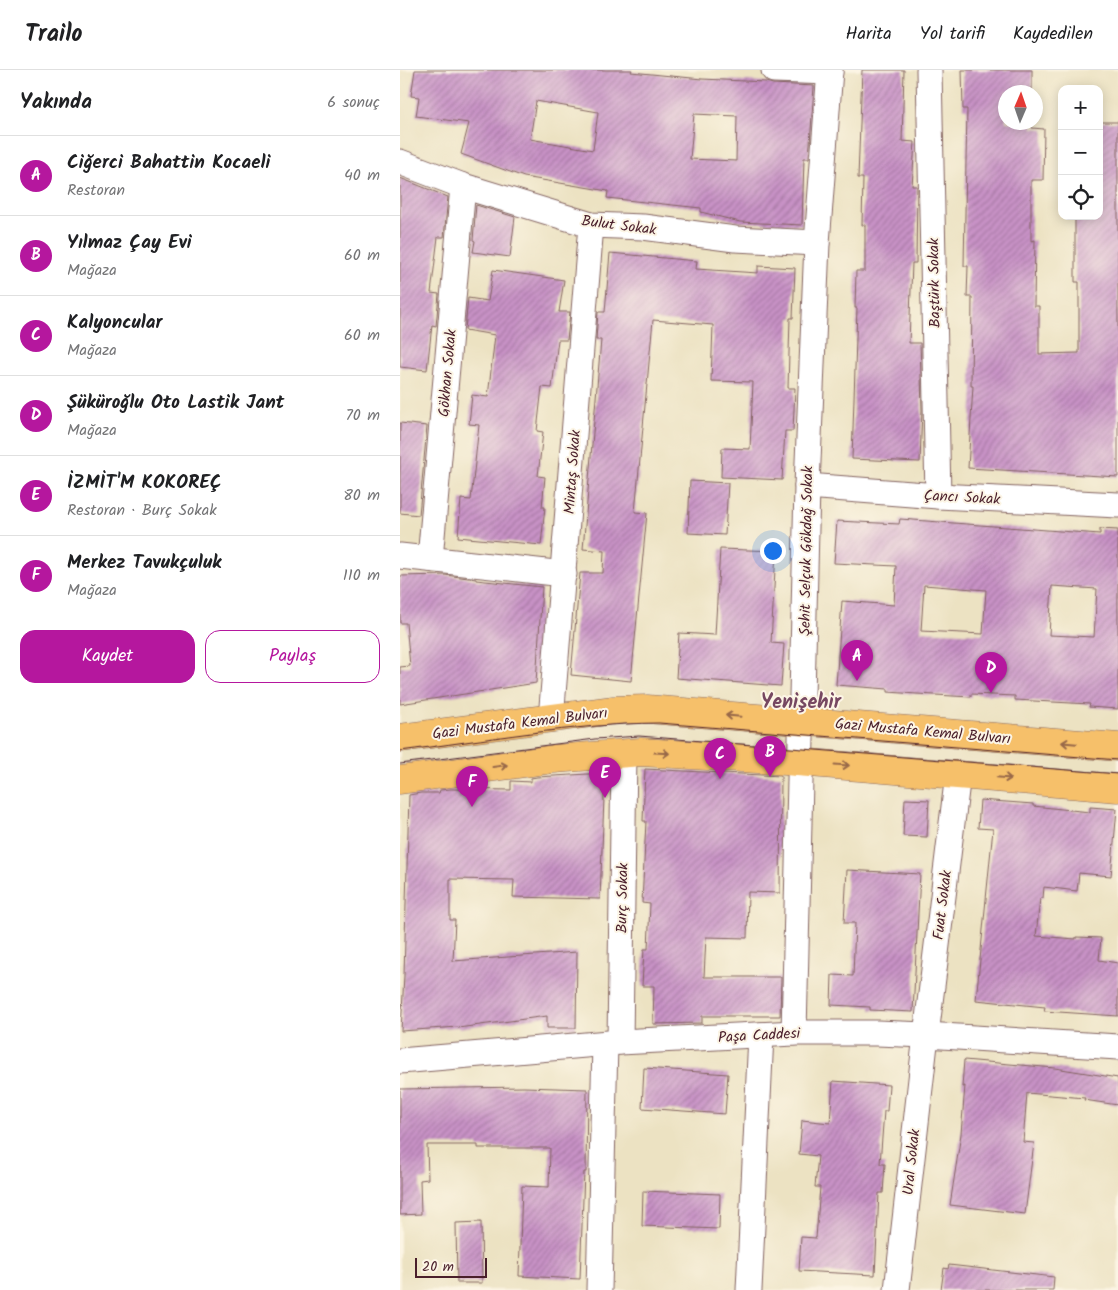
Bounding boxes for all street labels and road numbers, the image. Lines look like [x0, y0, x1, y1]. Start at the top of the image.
street label: Bulut Sokak [580, 209, 659, 243]
street label: Baştürk Sokak [922, 237, 948, 328]
street label: Gökhan Sokak [432, 327, 464, 418]
street label: Mintaş Sokak [558, 428, 588, 515]
street label: Şehit Selçuk Gökdağ Sokak [794, 465, 820, 636]
street label: Çancı Sokak [923, 484, 1002, 512]
street label: Gazi Mustafa Kemal Bulvarı [431, 701, 609, 747]
street label: Gazi Mustafa Kemal Bulvarı [834, 712, 1012, 752]
street label: Burç Sokak [610, 862, 636, 933]
street label: Fuat Sokak [927, 868, 959, 941]
street label: Paşa Caddesi [717, 1022, 802, 1050]
street label: Ural Sokak [897, 1127, 928, 1196]

